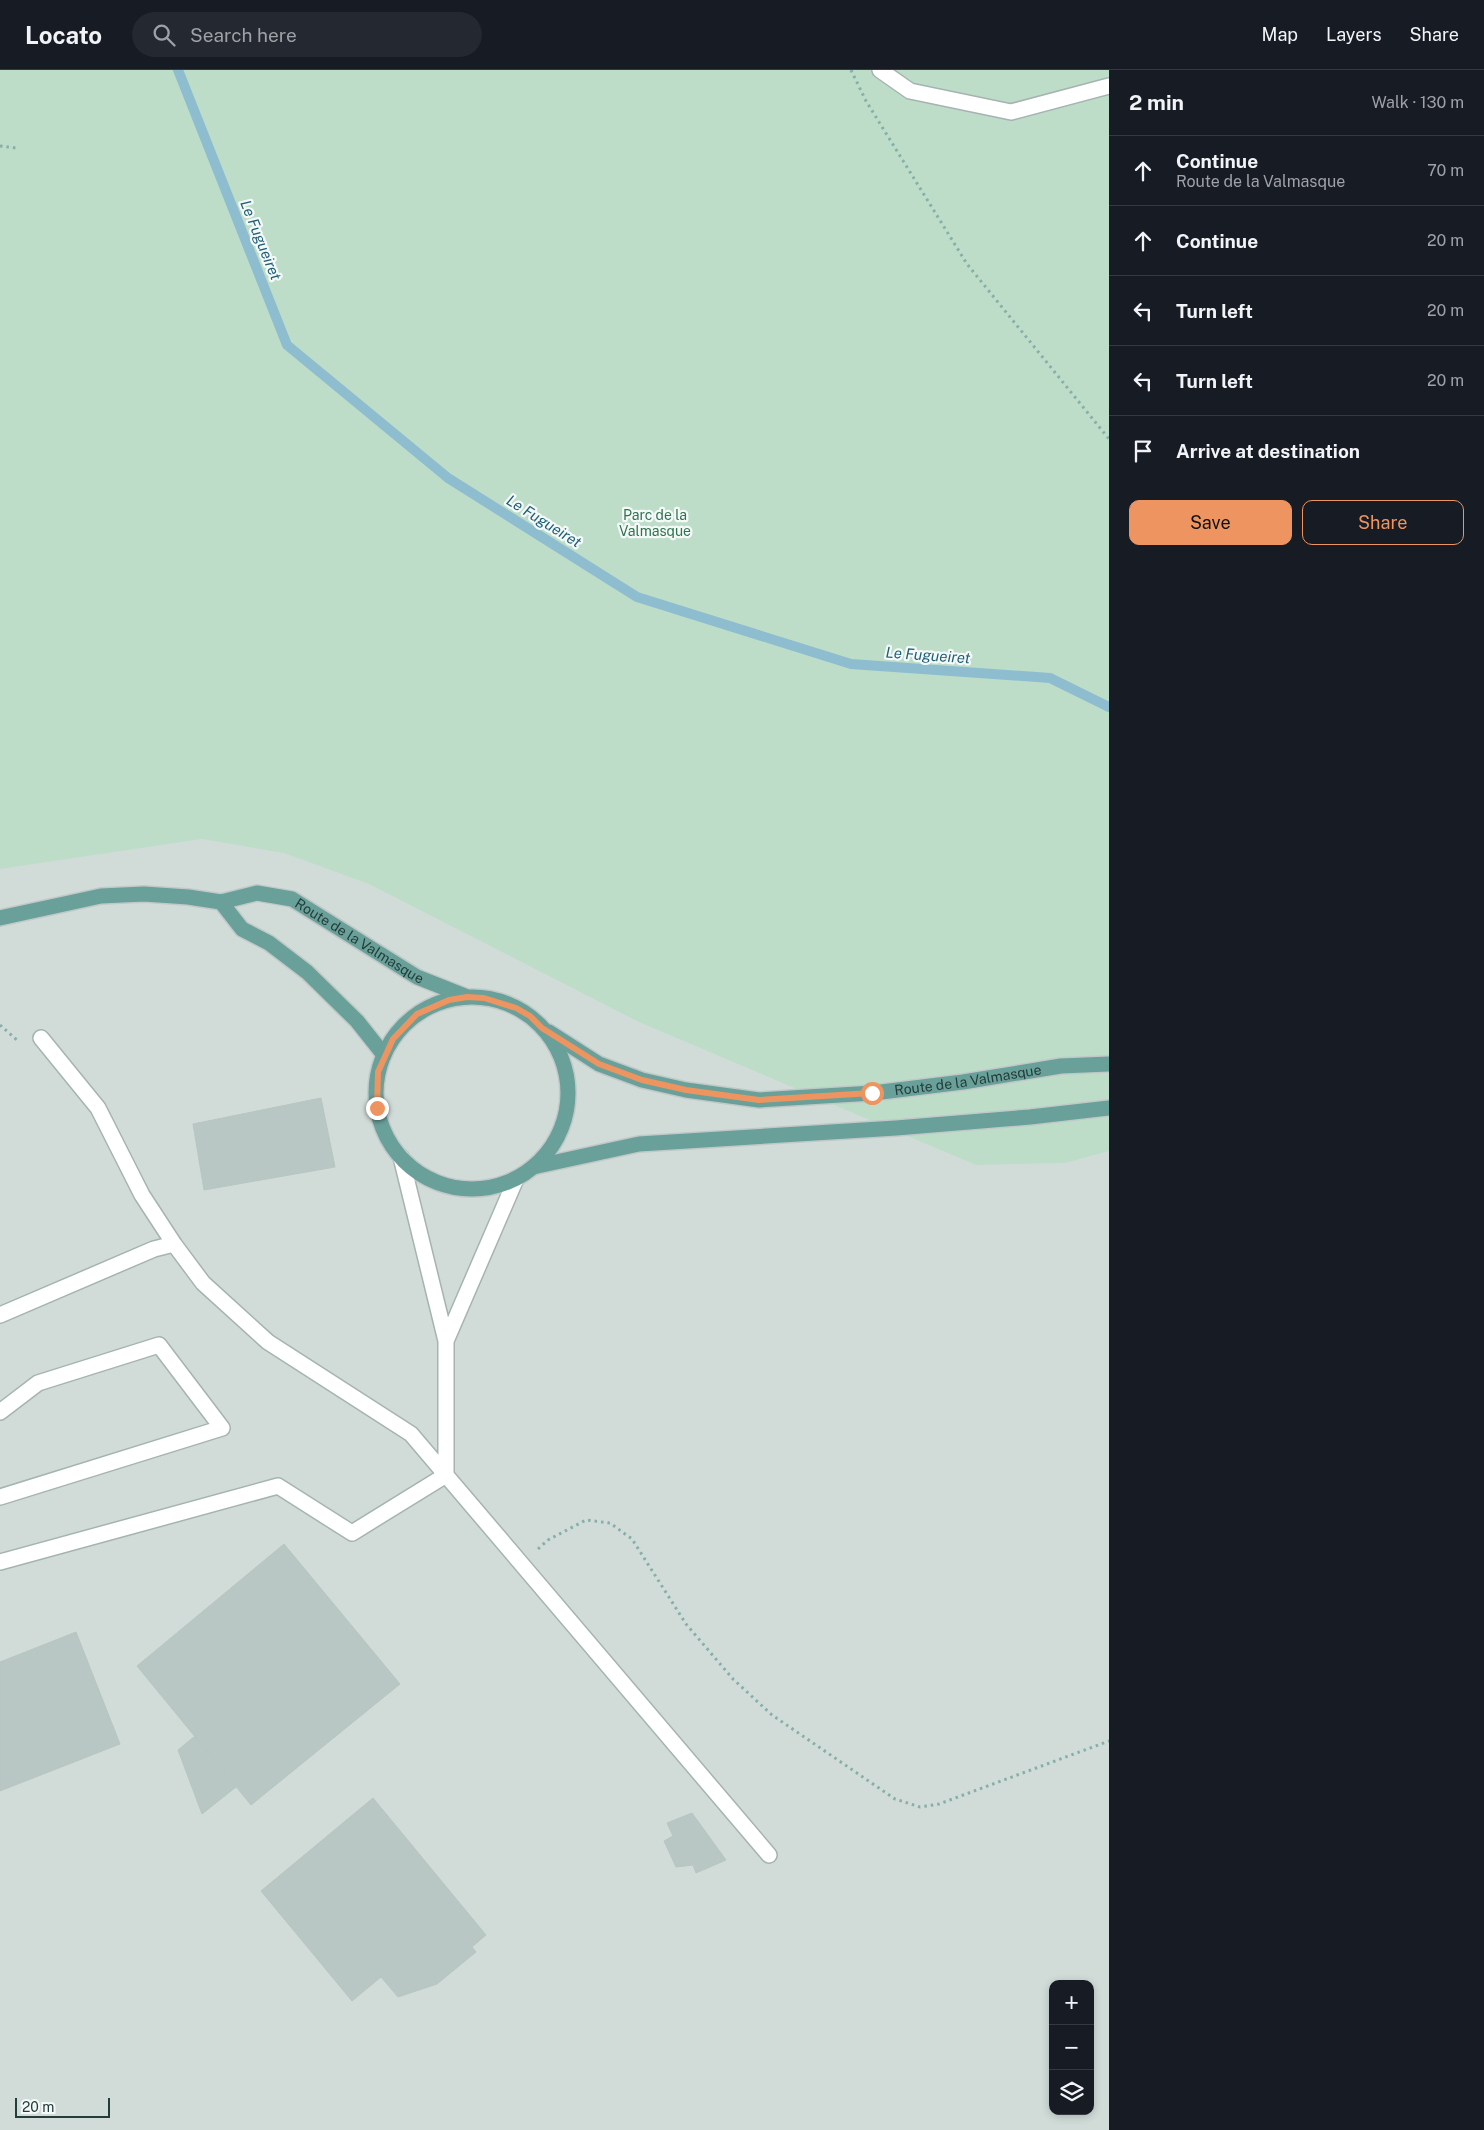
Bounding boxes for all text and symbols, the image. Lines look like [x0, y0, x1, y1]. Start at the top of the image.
search box [132, 12, 482, 57]
text: Locato [25, 21, 102, 49]
icon: search [150, 21, 178, 49]
text: Search here [190, 24, 297, 46]
text: Map [1262, 24, 1298, 45]
text: Layers [1326, 24, 1382, 45]
text: Share [1410, 24, 1459, 45]
text: 2 min [1129, 90, 1184, 115]
text: Walk · 130 m [1371, 93, 1464, 112]
text: Continue [1176, 150, 1258, 172]
icon: ahead [1129, 157, 1157, 185]
text: 70 m [1427, 161, 1464, 180]
text: Route de la Valmasque [1176, 172, 1345, 191]
water label: Le Fugueiret [237, 198, 285, 283]
icon: ahead [1129, 227, 1157, 255]
text: Continue [1176, 230, 1258, 252]
text: 20 m [1427, 231, 1464, 250]
icon: left [1129, 297, 1157, 325]
text: Turn left [1176, 300, 1253, 322]
text: 20 m [1427, 301, 1464, 320]
icon: left [1129, 367, 1157, 395]
text: Turn left [1176, 370, 1253, 392]
text: 20 m [1427, 371, 1464, 390]
icon: arrive [1129, 437, 1157, 465]
text: Arrive at destination [1176, 440, 1360, 462]
water label: Le Fugueiret [504, 491, 585, 551]
button: Save [1129, 500, 1292, 545]
button: Share [1302, 500, 1464, 545]
park label: Parc de la Valmasque [619, 507, 691, 539]
water label: Le Fugueiret [885, 644, 971, 666]
street label: Route de la Valmasque [292, 895, 426, 987]
street label: Route de la Valmasque [893, 1061, 1043, 1098]
route start [861, 1082, 884, 1105]
route end [366, 1097, 389, 1120]
map controls [1049, 1980, 1094, 2115]
button: + [1049, 1980, 1094, 2025]
button: − [1049, 2025, 1094, 2070]
button: layers [1049, 2070, 1094, 2115]
scale bar [15, 2095, 110, 2118]
text: 20 m [22, 2099, 54, 2115]

